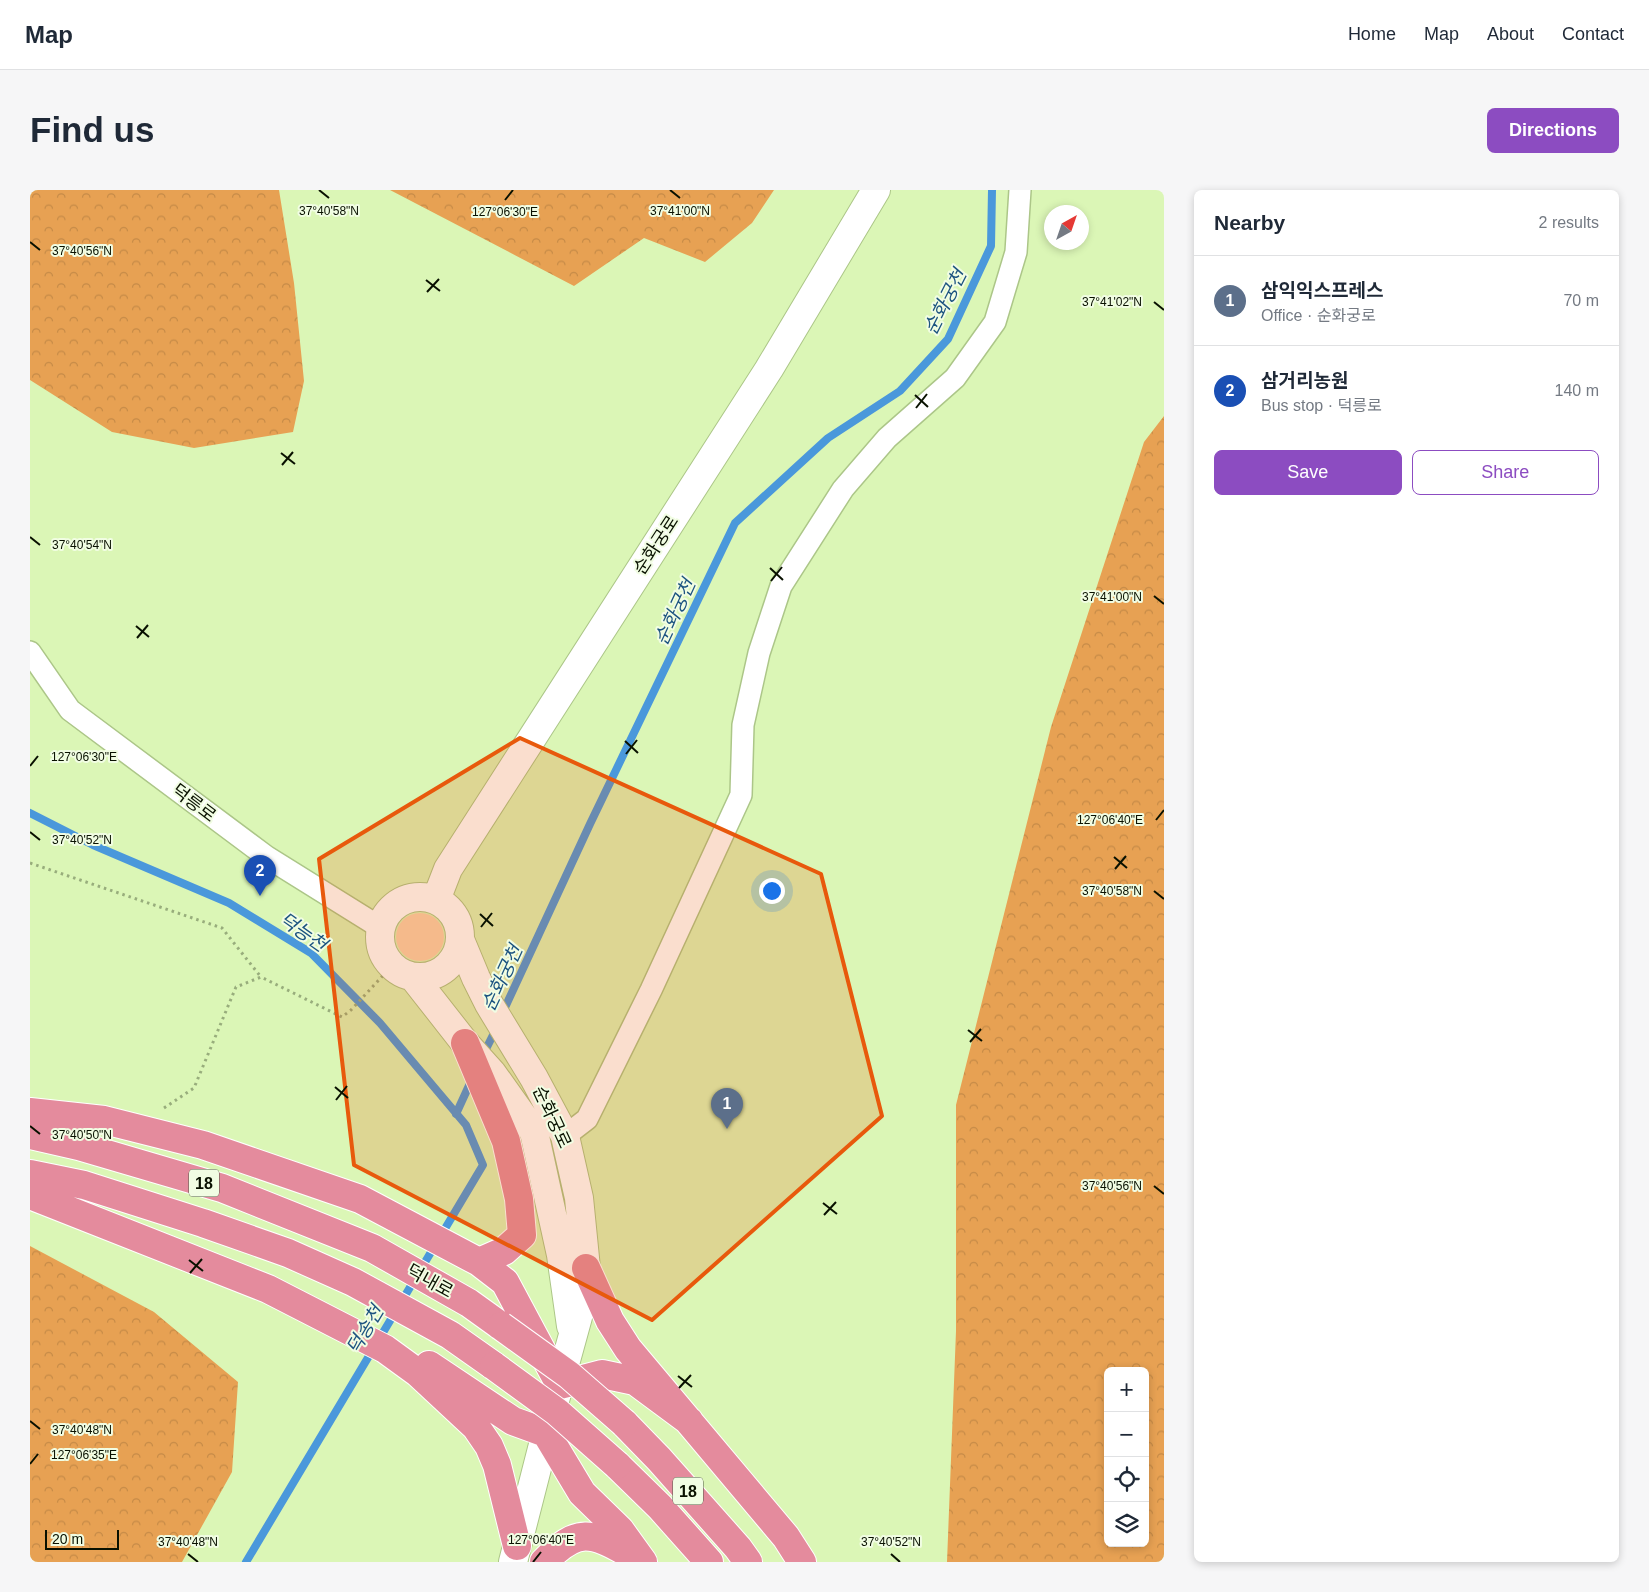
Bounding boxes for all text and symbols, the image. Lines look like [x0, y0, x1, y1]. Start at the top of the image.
text: Map [25, 21, 73, 48]
text: Home [1348, 24, 1396, 44]
text: Map [1424, 24, 1459, 44]
text: About [1487, 24, 1534, 44]
text: Contact [1562, 24, 1624, 44]
button: Directions [1487, 108, 1619, 153]
text: Find us [30, 110, 154, 149]
text: 37°40'58"N [299, 204, 359, 218]
text: 37°41'00"N [650, 204, 710, 218]
text: 127°06'30"E [472, 205, 538, 219]
north arrow [1044, 205, 1089, 250]
text: Nearby [1214, 211, 1285, 234]
text: 2 results [1539, 214, 1599, 231]
text: 37°40'56"N [52, 244, 112, 258]
water label: 순화궁천 [920, 265, 971, 338]
text: 삼익익스프레스 [1261, 280, 1383, 301]
text: 1 [1226, 292, 1234, 309]
text: 70 m [1563, 292, 1599, 309]
text: 37°41'02"N [1082, 295, 1142, 309]
text: Office · 순화궁로 [1261, 307, 1376, 324]
text: 삼거리농원 [1261, 370, 1348, 391]
text: 2 [1226, 382, 1234, 399]
text: 140 m [1555, 382, 1599, 399]
text: Bus stop · 덕릉로 [1261, 397, 1382, 414]
button: Save [1214, 450, 1402, 495]
button: Share [1412, 450, 1599, 495]
street label: 순화궁로 [630, 512, 682, 578]
text: 37°40'54"N [52, 538, 112, 552]
water label: 순화궁천 [651, 575, 700, 648]
text: 37°41'00"N [1082, 590, 1142, 604]
text: 127°06'30"E [51, 750, 117, 764]
street label: 덕릉로 [168, 780, 220, 826]
text: 127°06'40"E [1077, 813, 1143, 827]
text: 37°40'52"N [52, 833, 112, 847]
pin: 2 [244, 855, 276, 896]
your location [759, 878, 785, 904]
text: 37°40'58"N [1082, 884, 1142, 898]
water label: 덕능천 [275, 908, 332, 957]
water label: 순화궁천 [478, 941, 527, 1014]
street label: 순화궁로 [529, 1083, 575, 1151]
pin: 1 [711, 1088, 743, 1129]
text: 37°40'50"N [52, 1128, 112, 1142]
road number: 18 [189, 1170, 219, 1196]
text: 37°40'56"N [1082, 1179, 1142, 1193]
street label: 덕내로 [403, 1260, 457, 1302]
water label: 덕송천 [342, 1301, 388, 1358]
map controls [1104, 1367, 1149, 1547]
button: + [1104, 1367, 1149, 1412]
button: − [1104, 1412, 1149, 1457]
text: 37°40'48"N [52, 1423, 112, 1437]
text: 127°06'35"E [51, 1448, 117, 1462]
button: locate [1104, 1457, 1149, 1502]
road number: 18 [673, 1478, 703, 1504]
button: layers [1104, 1502, 1149, 1547]
scale bar [45, 1527, 119, 1550]
text: 20 m [52, 1531, 83, 1547]
text: 127°06'40"E [508, 1533, 574, 1547]
text: 37°40'48"N [158, 1535, 218, 1549]
text: 37°40'52"N [861, 1535, 921, 1549]

